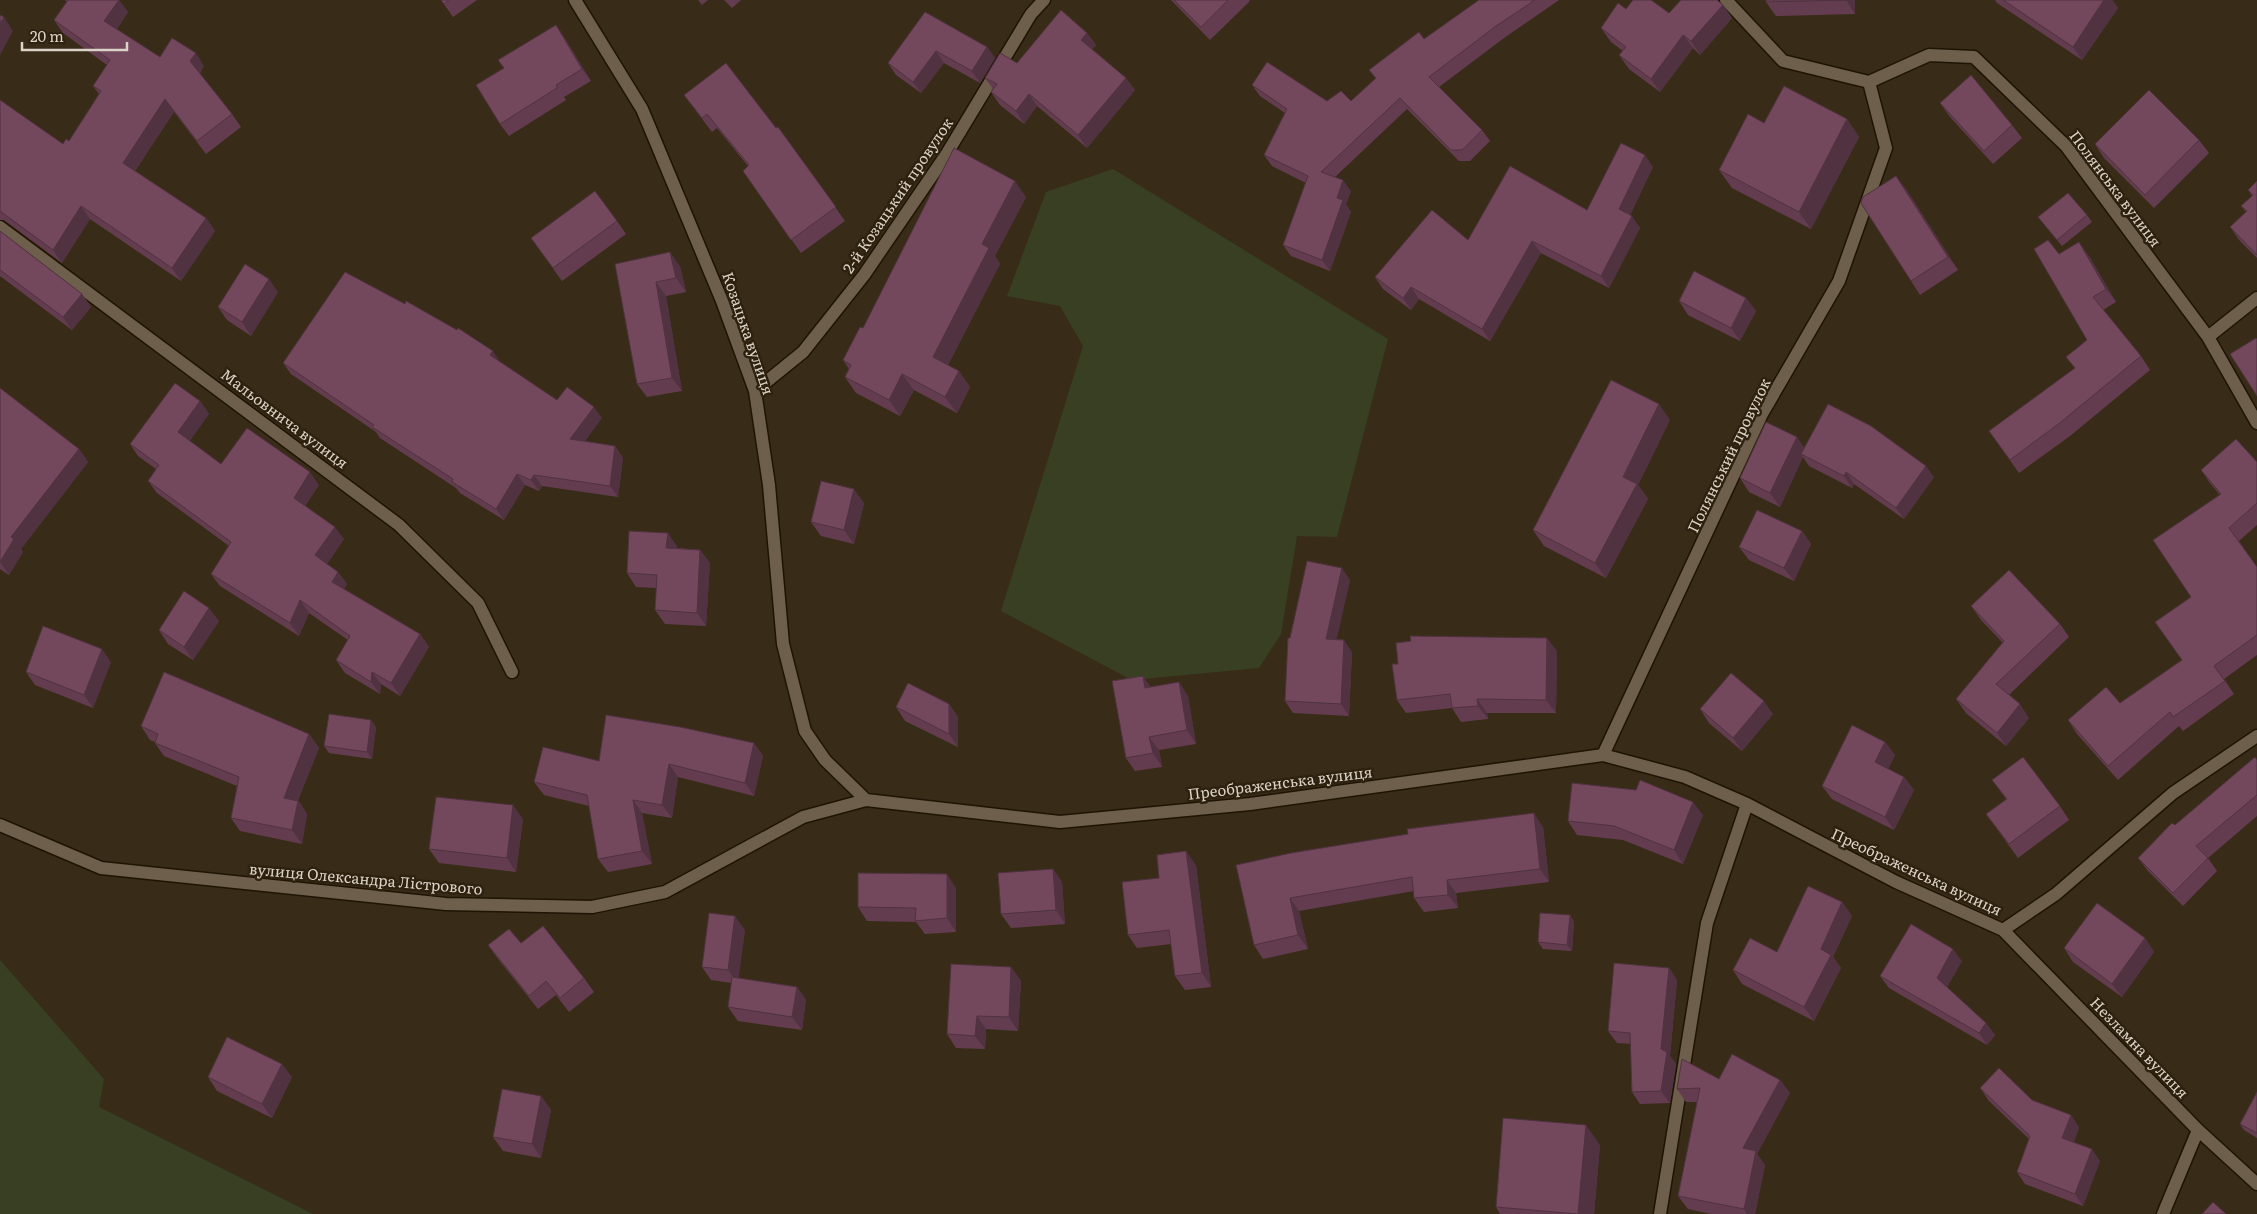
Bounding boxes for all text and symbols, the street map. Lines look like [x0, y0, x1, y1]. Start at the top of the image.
scale bar [22, 20, 128, 52]
text: 20 m [30, 24, 64, 47]
street label: 2-й Козацький провулок [836, 112, 958, 277]
street label: Полянська вулиця [2064, 125, 2168, 251]
street label: Козацька вулиця [717, 268, 781, 398]
street label: Мальовнича вулиця [217, 362, 353, 474]
street label: Полянський провулок [1681, 374, 1776, 536]
street label: Преображенська вулиця [1186, 759, 1374, 805]
street label: Преображенська вулиця [1828, 821, 2006, 921]
street label: вулиця Олександра Лістрового [248, 856, 484, 900]
street label: Незламна вулиця [2085, 991, 2195, 1103]

